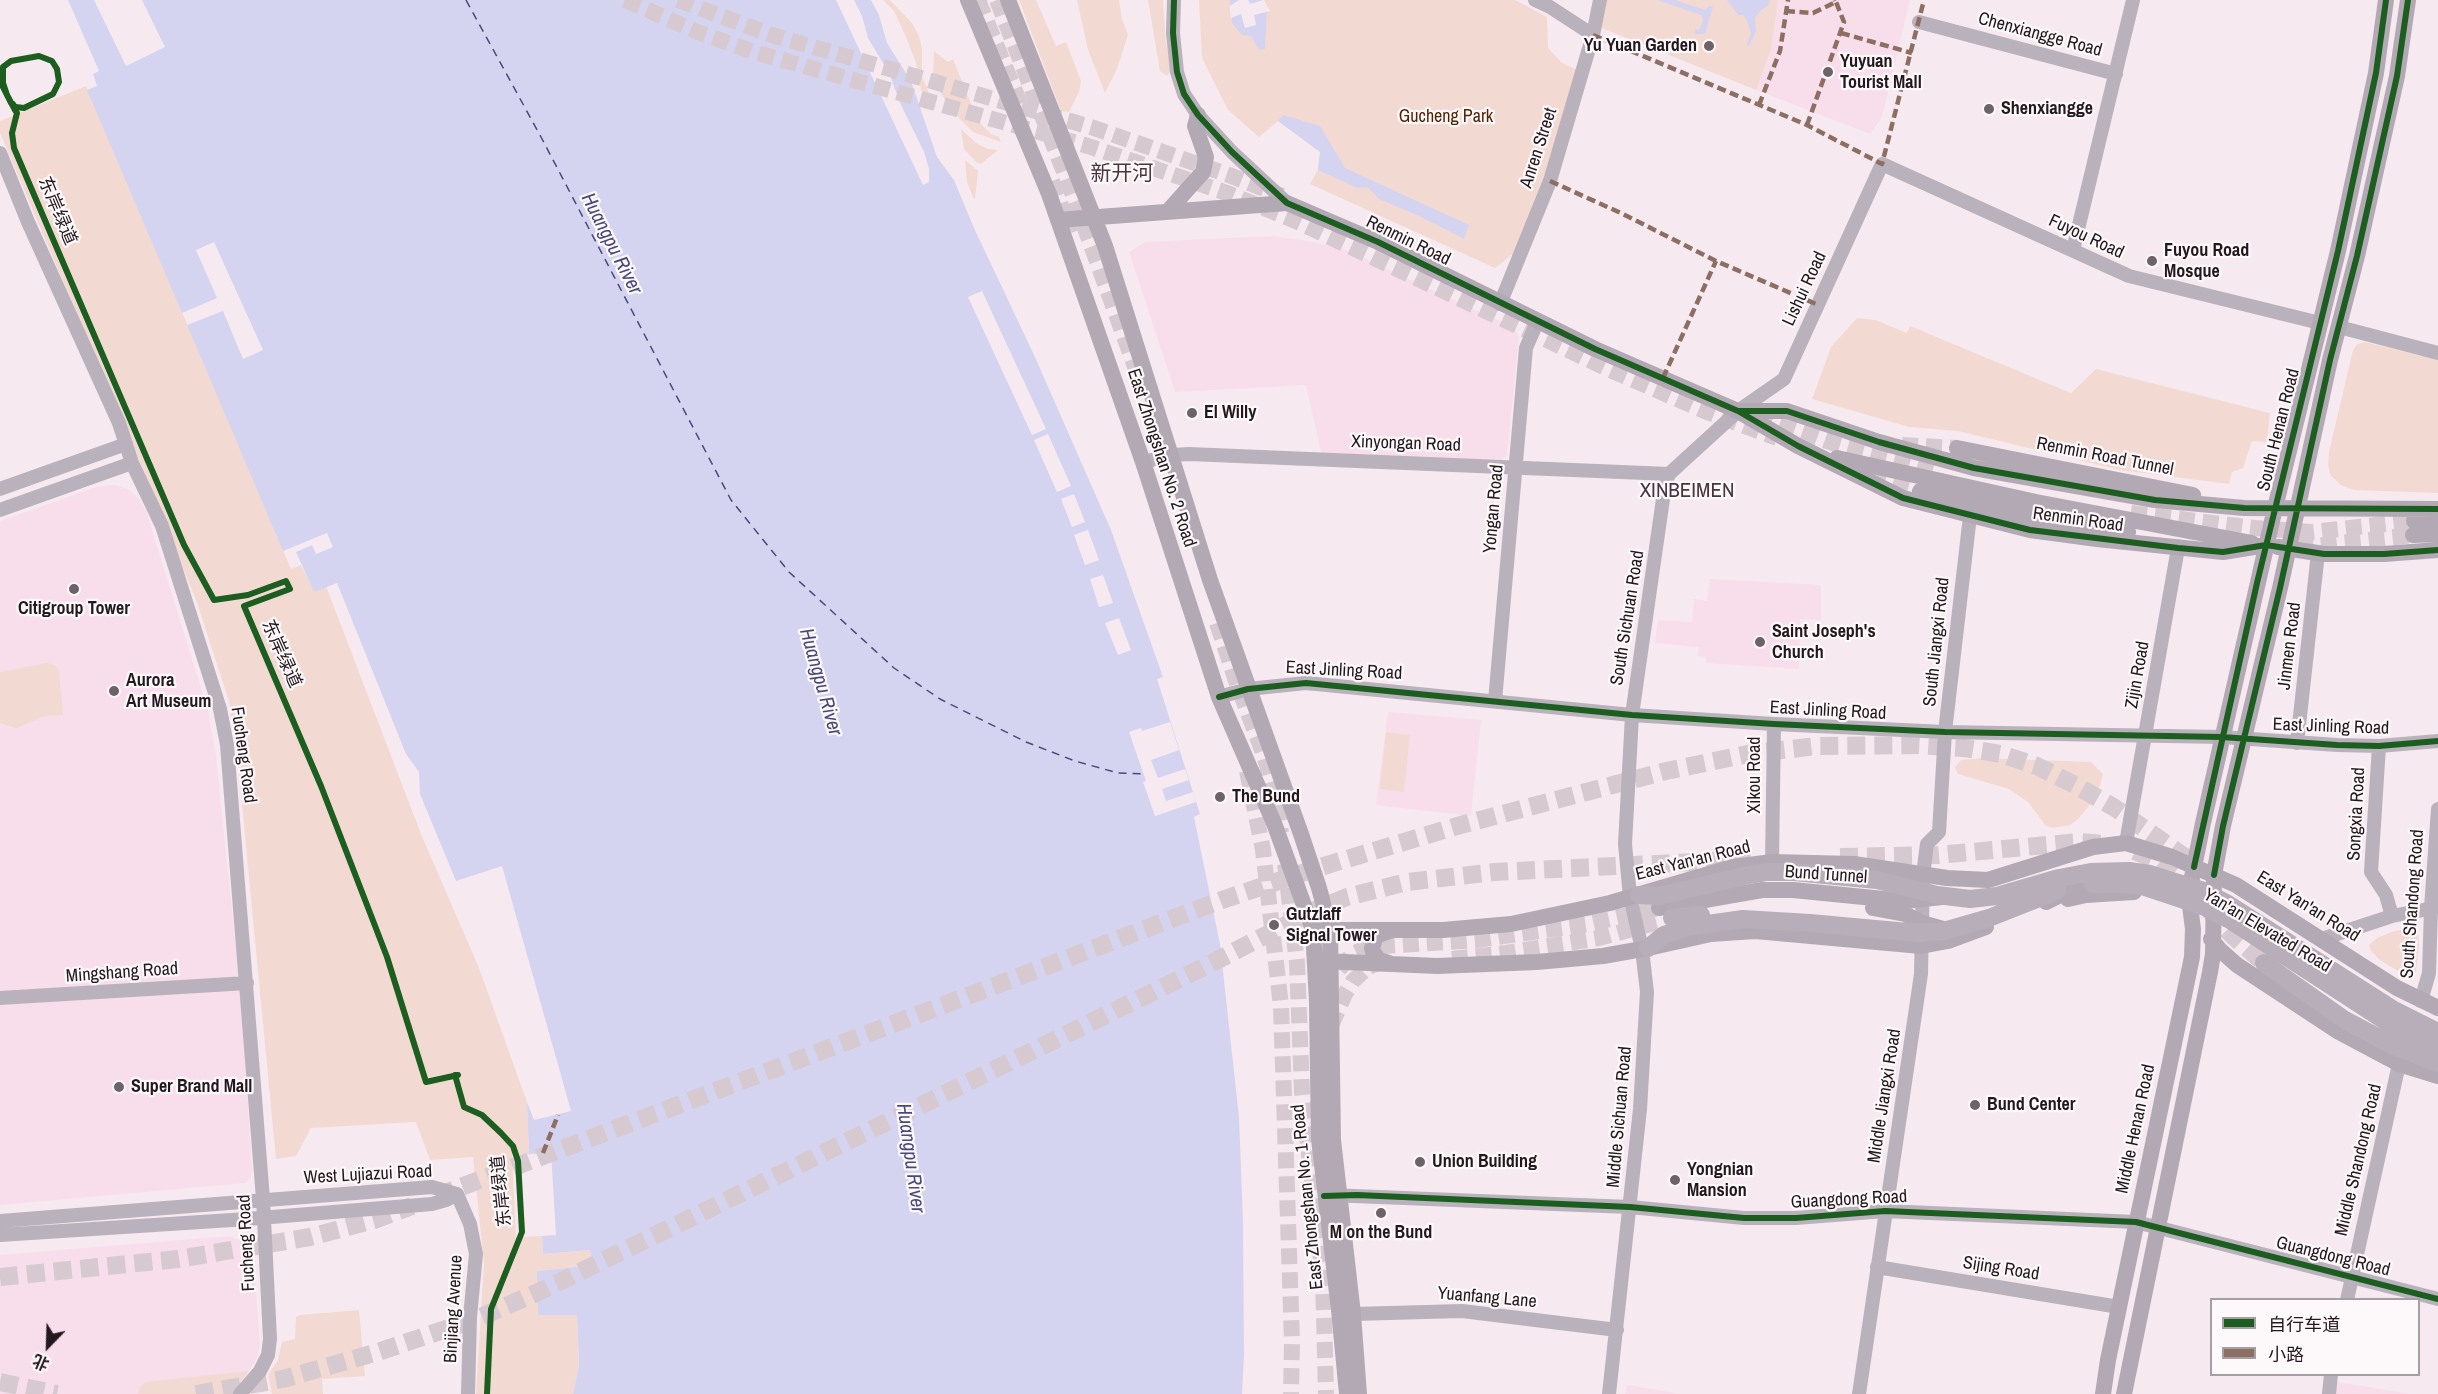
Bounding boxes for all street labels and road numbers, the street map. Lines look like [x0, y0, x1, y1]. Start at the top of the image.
street label: Chenxiangge Road [1976, 8, 2104, 62]
street label: Anren Street [1516, 105, 1562, 191]
street label: 东岸绿道 [33, 174, 81, 248]
street label: Fuyou Road [2045, 210, 2127, 264]
street label: Renmin Road [1362, 211, 1454, 271]
street label: Lishui Road [1778, 248, 1832, 330]
street label: East Zhongshan No. 2 Road [1122, 366, 1200, 550]
street label: South Henan Road [2253, 366, 2305, 494]
street label: Xinyongan Road [1351, 431, 1461, 457]
street label: Renmin Road Tunnel [2035, 433, 2175, 481]
street label: Yongan Road [1479, 464, 1509, 554]
street label: Renmin Road [2031, 503, 2125, 537]
street label: South Sichuan Road [1607, 549, 1649, 687]
street label: South Jiangxi Road [1919, 576, 1955, 708]
street label: Jinmen Road [2274, 601, 2306, 691]
street label: 东岸绿道 [256, 617, 306, 691]
street label: Zijin Road [2121, 640, 2155, 710]
street label: East Jinling Road [1285, 657, 1403, 685]
street label: East Jinling Road [1769, 697, 1887, 725]
street label: Fucheng Road [226, 706, 260, 804]
street label: East Jinling Road [2272, 714, 2390, 740]
street label: Xikou Road [1744, 736, 1766, 814]
street label: Songxia Road [2344, 767, 2370, 861]
street label: South Shandong Road [2397, 829, 2429, 979]
street label: East Yan'an Road [1633, 836, 1753, 886]
street label: Bund Tunnel [1784, 861, 1868, 889]
street label: East Yan'an Road [2252, 867, 2364, 947]
street label: Yan'an Elevated Road [2199, 884, 2335, 978]
street label: Mingshang Road [65, 958, 179, 988]
street label: Middle Jiangxi Road [1864, 1027, 1906, 1165]
street label: Middle Sichuan Road [1603, 1045, 1637, 1189]
street label: Middle Henan Road [2112, 1063, 2160, 1195]
street label: Middle Shandong Road [2331, 1082, 2387, 1238]
street label: East Zhongshan No. 1 Road [1288, 1103, 1328, 1291]
street label: 东岸绿道 [487, 1154, 517, 1228]
street label: West Lujiazui Road [303, 1161, 433, 1189]
street label: Guangdong Road [1790, 1186, 1908, 1214]
street label: Fucheng Road [234, 1194, 260, 1292]
street label: Guangdong Road [2274, 1232, 2392, 1282]
street label: Sijing Road [1961, 1252, 2041, 1286]
street label: Binjiang Avenue [440, 1254, 468, 1364]
street label: Yuanfang Lane [1437, 1283, 1537, 1313]

